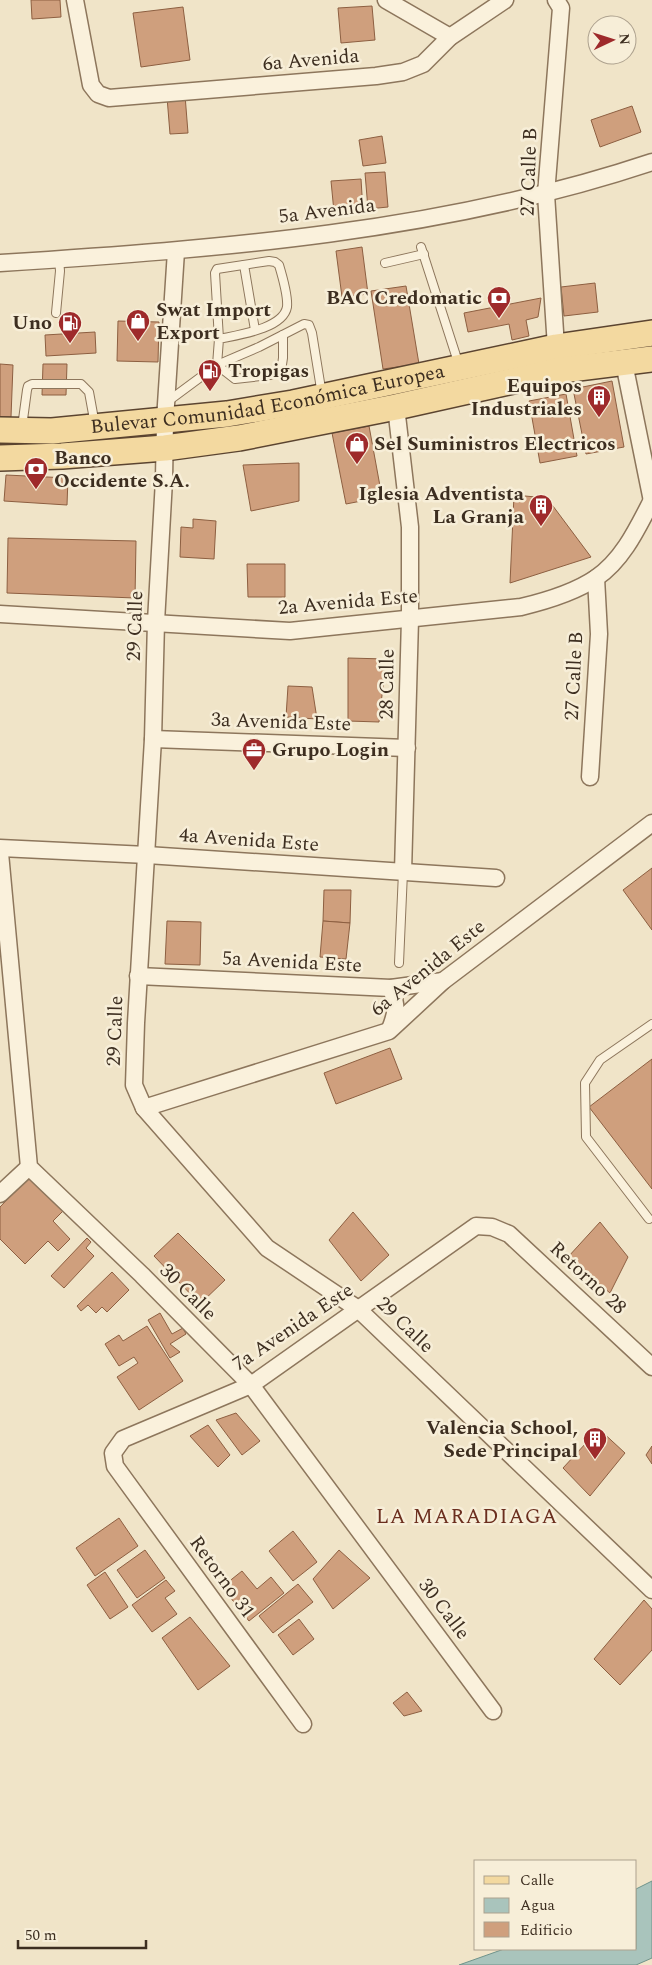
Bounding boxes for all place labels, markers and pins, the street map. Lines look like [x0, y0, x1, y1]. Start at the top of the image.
place label: BAC Credomatic [326, 283, 482, 313]
bank icon: BAC Credomatic [486, 285, 512, 319]
place label: Swat Import Export [156, 295, 271, 348]
place label: Uno [12, 308, 52, 338]
shop icon: Swat Import Export [125, 308, 151, 342]
fuel station icon: Uno [57, 310, 83, 344]
place label: Tropigas [228, 356, 309, 386]
fuel station icon: Tropigas [197, 358, 223, 392]
place label: Equipos Industriales [471, 371, 582, 424]
building icon: Equipos Industriales [586, 384, 612, 418]
place label: Sel Suministros Electricos [374, 429, 616, 459]
shop icon: Sel Suministros Electricos [344, 431, 370, 465]
place label: Banco Occidente S.A. [54, 443, 190, 496]
bank icon: Banco Occidente S.A. [23, 456, 49, 490]
place label: Iglesia Adventista La Granja [358, 479, 525, 532]
building icon: Iglesia Adventista La Granja [528, 493, 554, 527]
place label: Grupo Login [272, 735, 389, 765]
office icon: Grupo Login [241, 737, 267, 771]
place label: Valencia School, Sede Principal [426, 1413, 578, 1466]
building icon: Valencia School, Sede Principal [582, 1426, 608, 1460]

